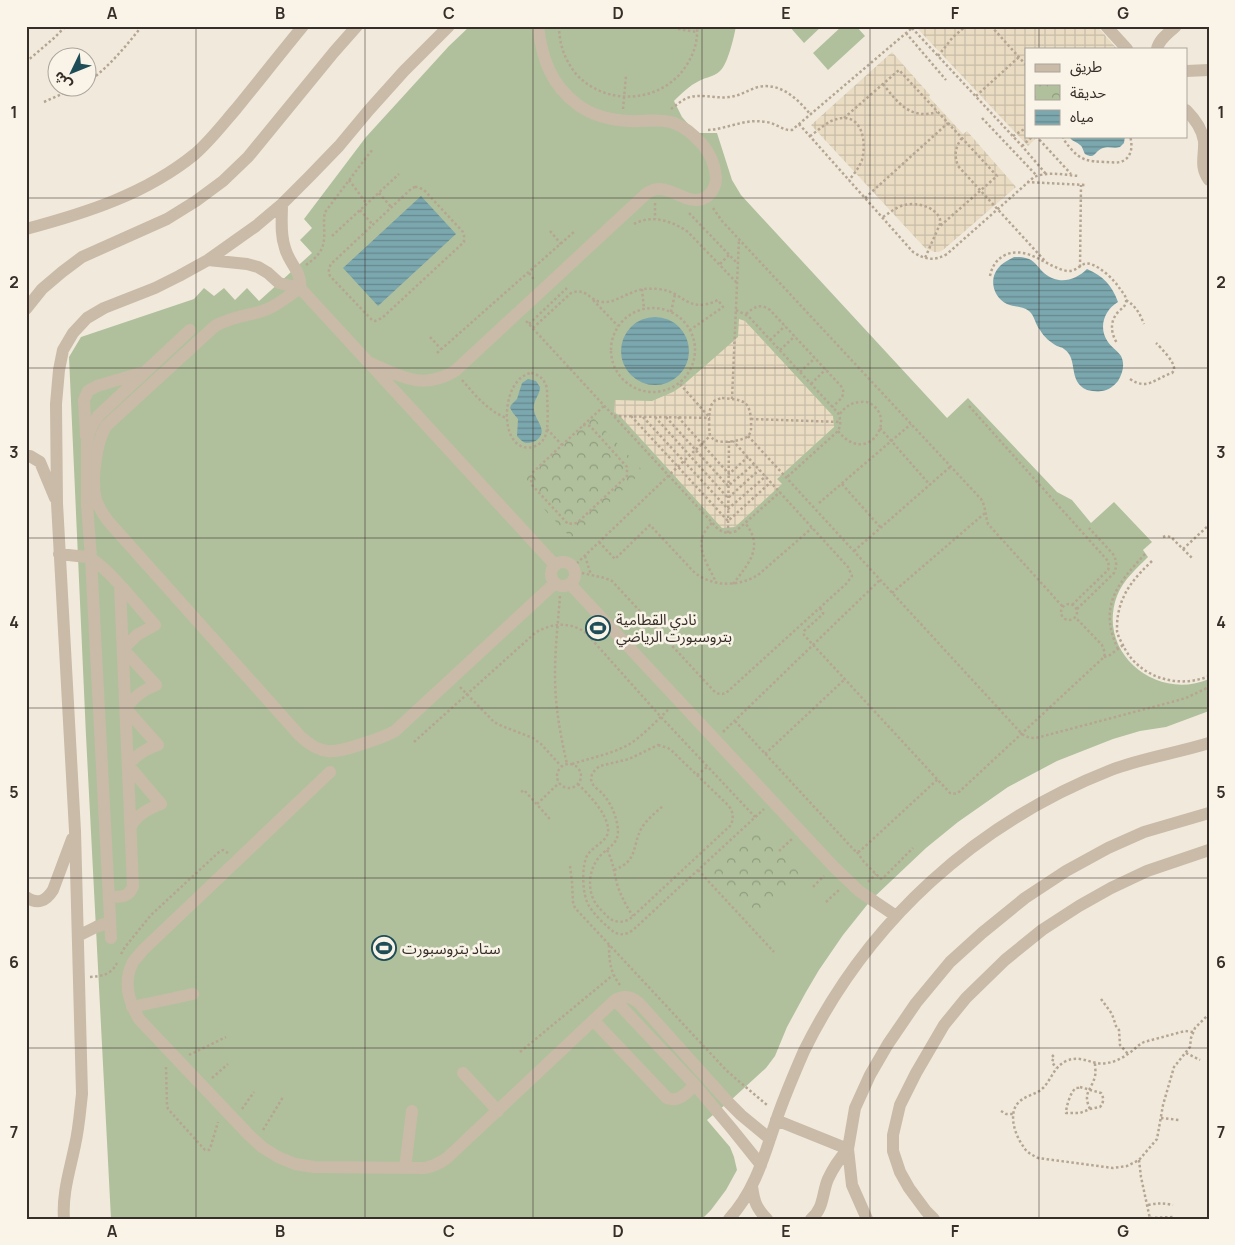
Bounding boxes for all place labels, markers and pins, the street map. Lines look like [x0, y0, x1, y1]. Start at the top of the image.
place label: نادي القطامية بتروسبورت الرياضي [616, 609, 732, 648]
sports icon: نادي القطامية بتروسبورت الرياضي [585, 615, 611, 641]
sports icon: ستاد بتروسبورت [371, 935, 397, 961]
place label: ستاد بتروسبورت [402, 938, 501, 959]

